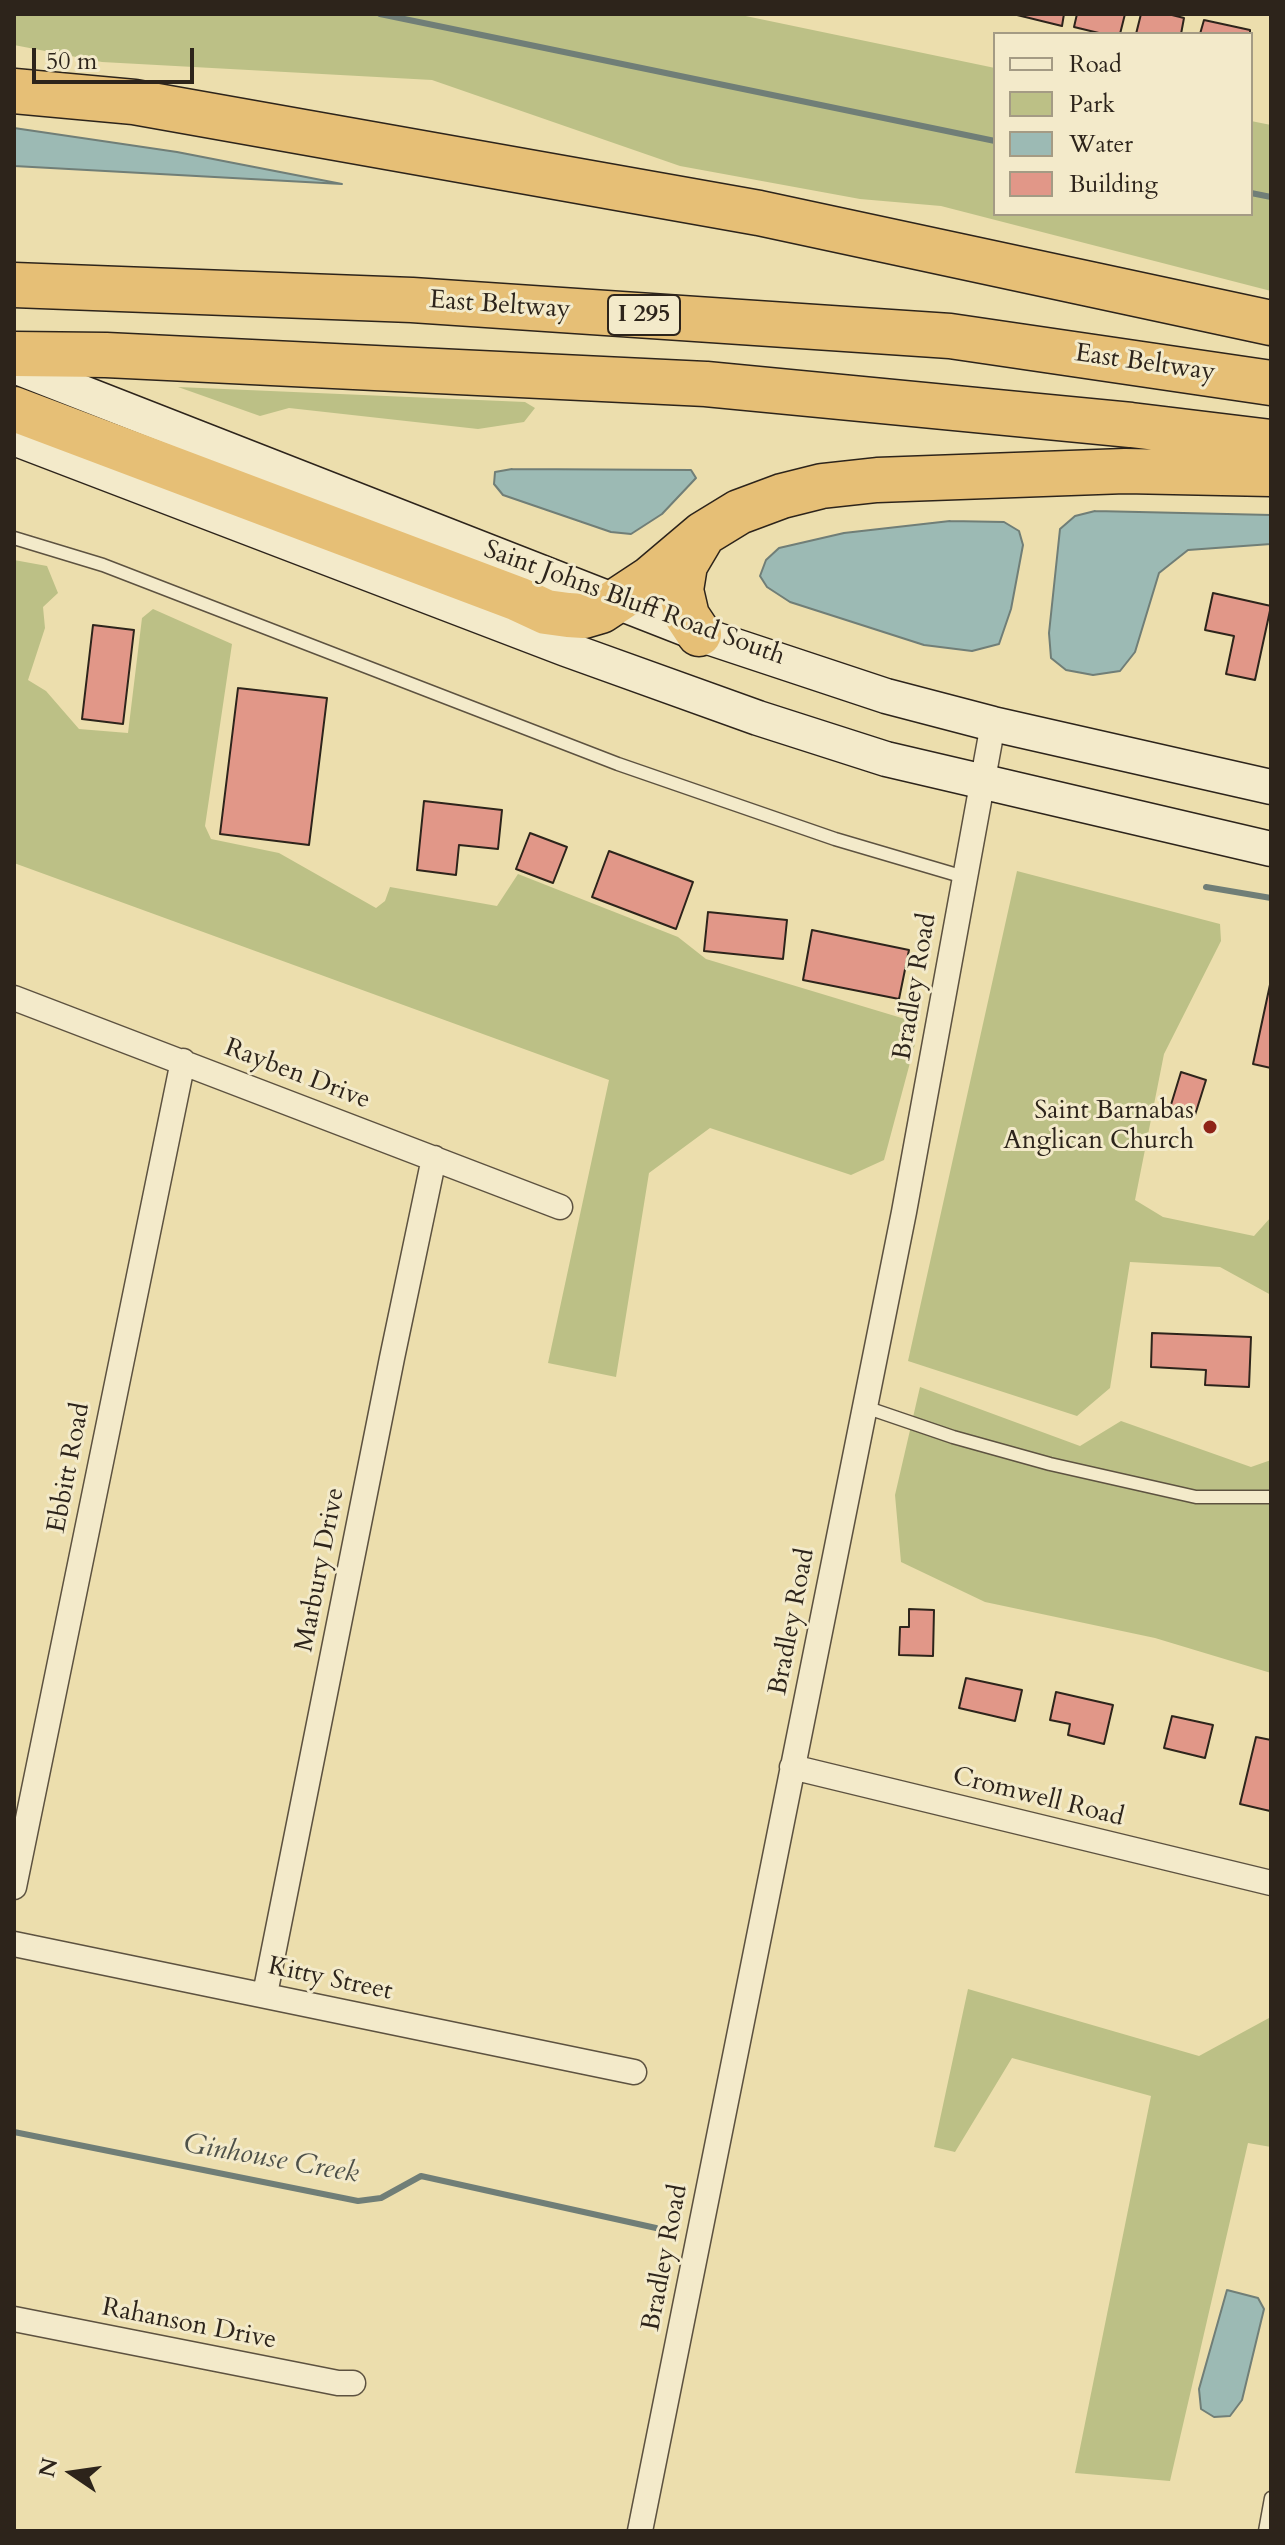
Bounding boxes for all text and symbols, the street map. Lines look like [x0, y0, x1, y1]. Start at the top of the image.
scale bar [36, 32, 198, 82]
legend [993, 32, 1253, 216]
text: 50 m [46, 45, 97, 78]
text: Road [1069, 48, 1122, 81]
text: Park [1069, 88, 1115, 121]
text: Water [1069, 128, 1133, 161]
text: Building [1069, 168, 1158, 201]
street label: East Beltway [428, 286, 572, 326]
road number: I 295 [608, 295, 680, 335]
street label: East Beltway [1073, 339, 1217, 389]
street label: Saint Johns Bluff Road South [479, 535, 789, 673]
street label: Bradley Road [888, 911, 944, 1063]
street label: Rayben Drive [220, 1033, 374, 1117]
place label: Saint Barnabas Anglican Church [1003, 1096, 1194, 1158]
marker: Saint Barnabas Anglican Church [1201, 1118, 1219, 1136]
street label: Ebbitt Road [42, 1400, 98, 1536]
street label: Marbury Drive [290, 1485, 352, 1655]
street label: Bradley Road [764, 1546, 822, 1698]
street label: Cromwell Road [949, 1762, 1127, 1834]
street label: Kitty Street [265, 1952, 395, 2008]
water label: Ginhouse Creek [181, 2128, 361, 2192]
street label: Bradley Road [637, 2182, 695, 2334]
street label: Rahanson Drive [99, 2293, 279, 2357]
north arrow [32, 2433, 112, 2513]
text: N [32, 2455, 65, 2480]

